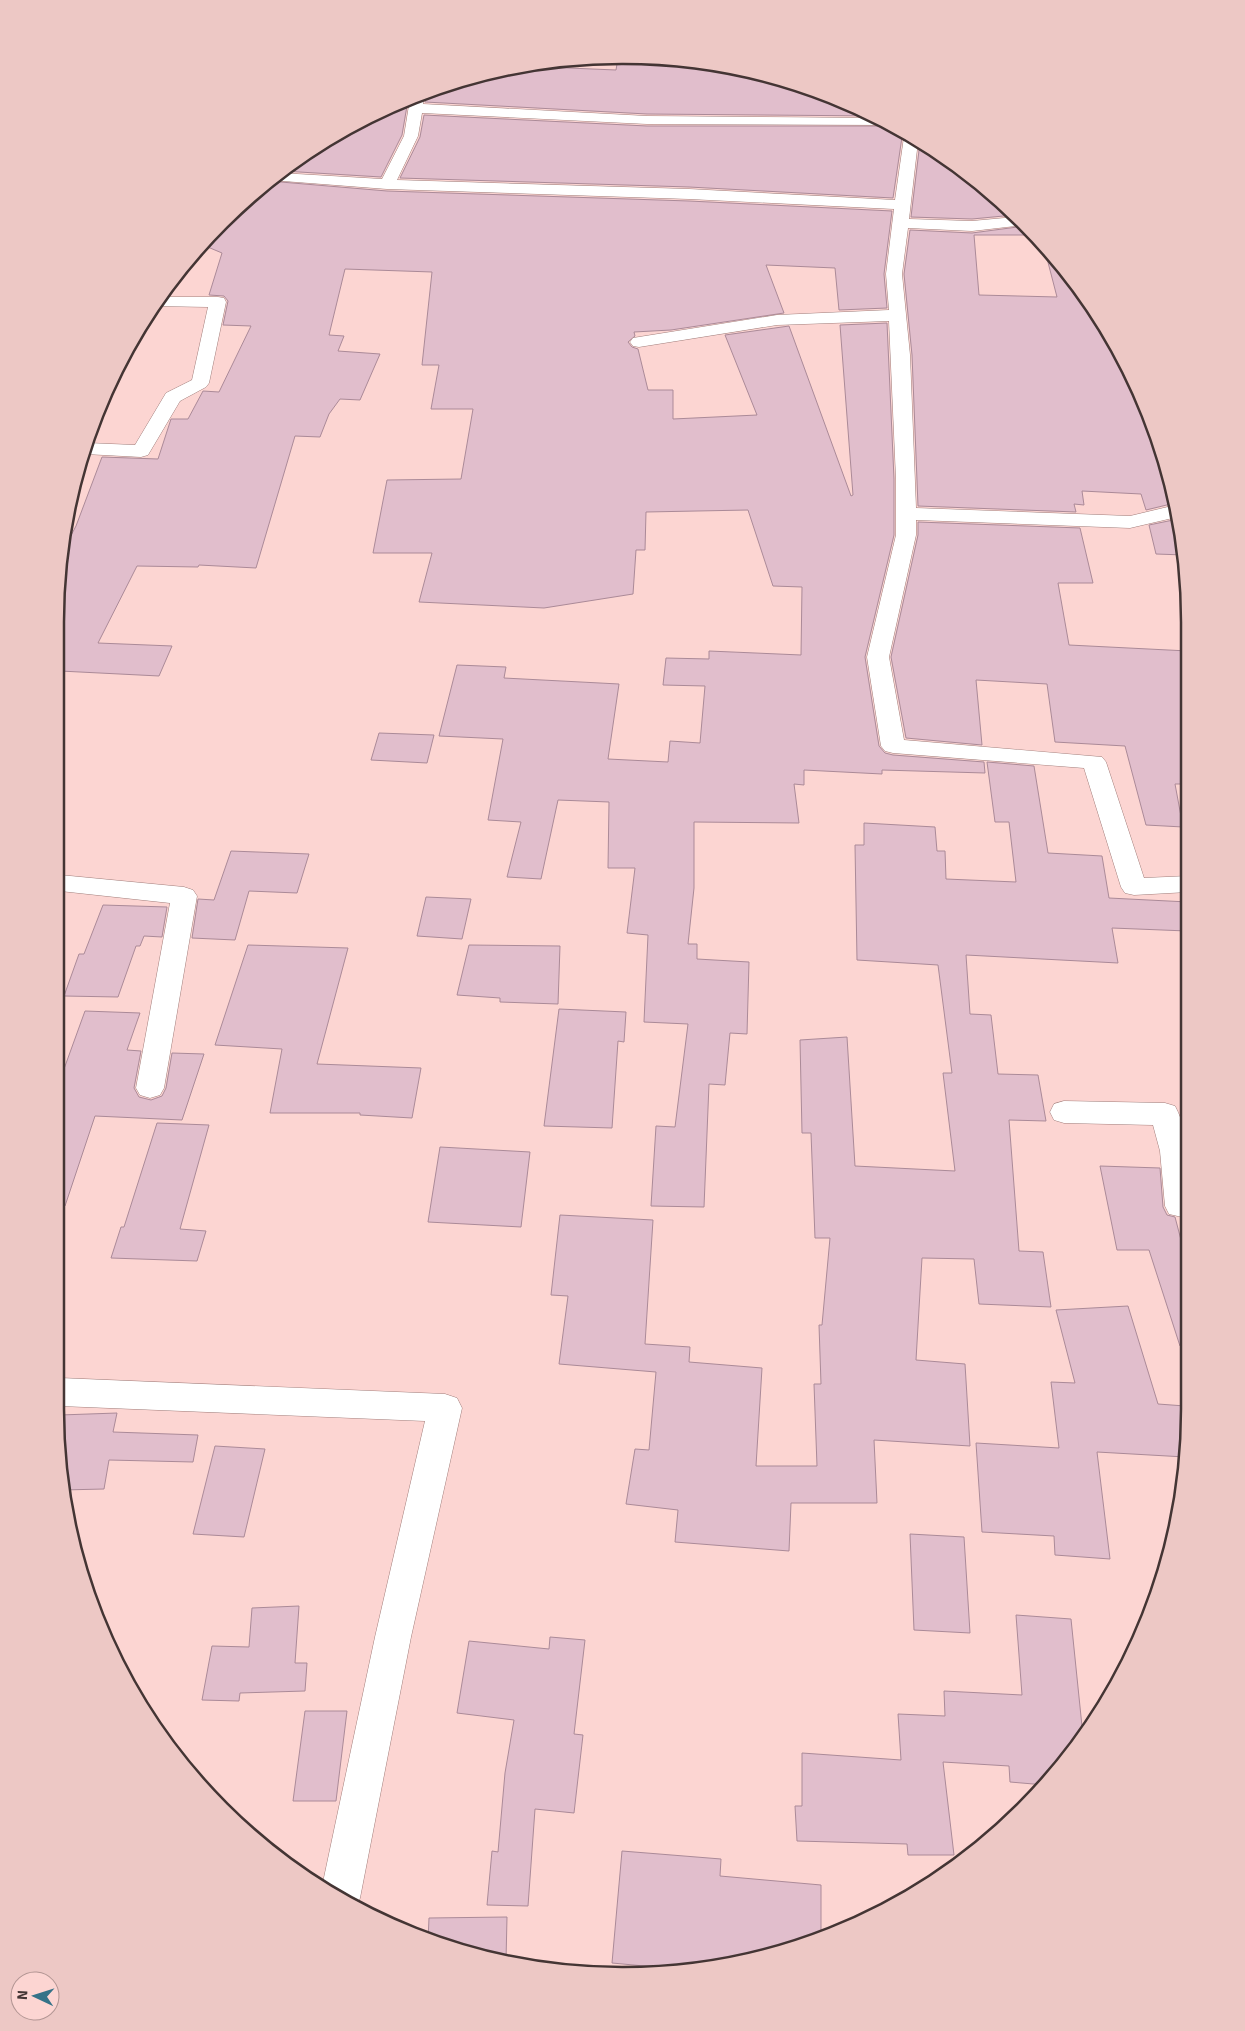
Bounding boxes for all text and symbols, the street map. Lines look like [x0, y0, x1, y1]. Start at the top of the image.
north arrow [10, 1971, 60, 2021]
text: N [14, 1990, 31, 2001]

